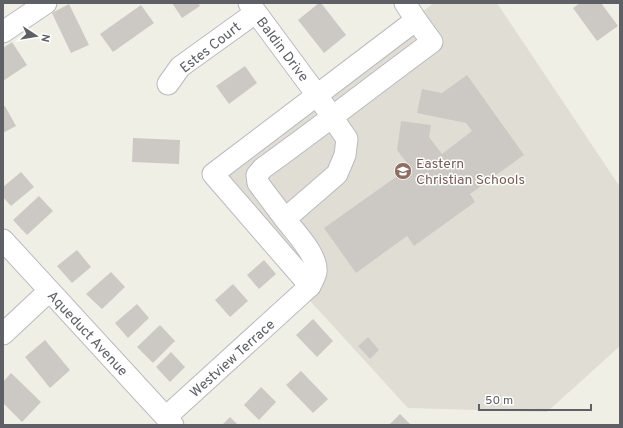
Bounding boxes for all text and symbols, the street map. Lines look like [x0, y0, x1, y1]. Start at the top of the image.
street label: Baldin Drive [252, 14, 311, 85]
north arrow [16, 16, 56, 56]
street label: Estes Court [177, 19, 245, 77]
text: N [37, 33, 52, 43]
place label: Eastern Christian Schools [416, 156, 525, 189]
school or university icon: Eastern Christian Schools [393, 161, 413, 181]
street label: Aqueduct Avenue [43, 288, 131, 380]
street label: Westview Terrace [187, 316, 279, 402]
scale bar [479, 386, 591, 412]
text: 50 m [485, 393, 513, 409]

